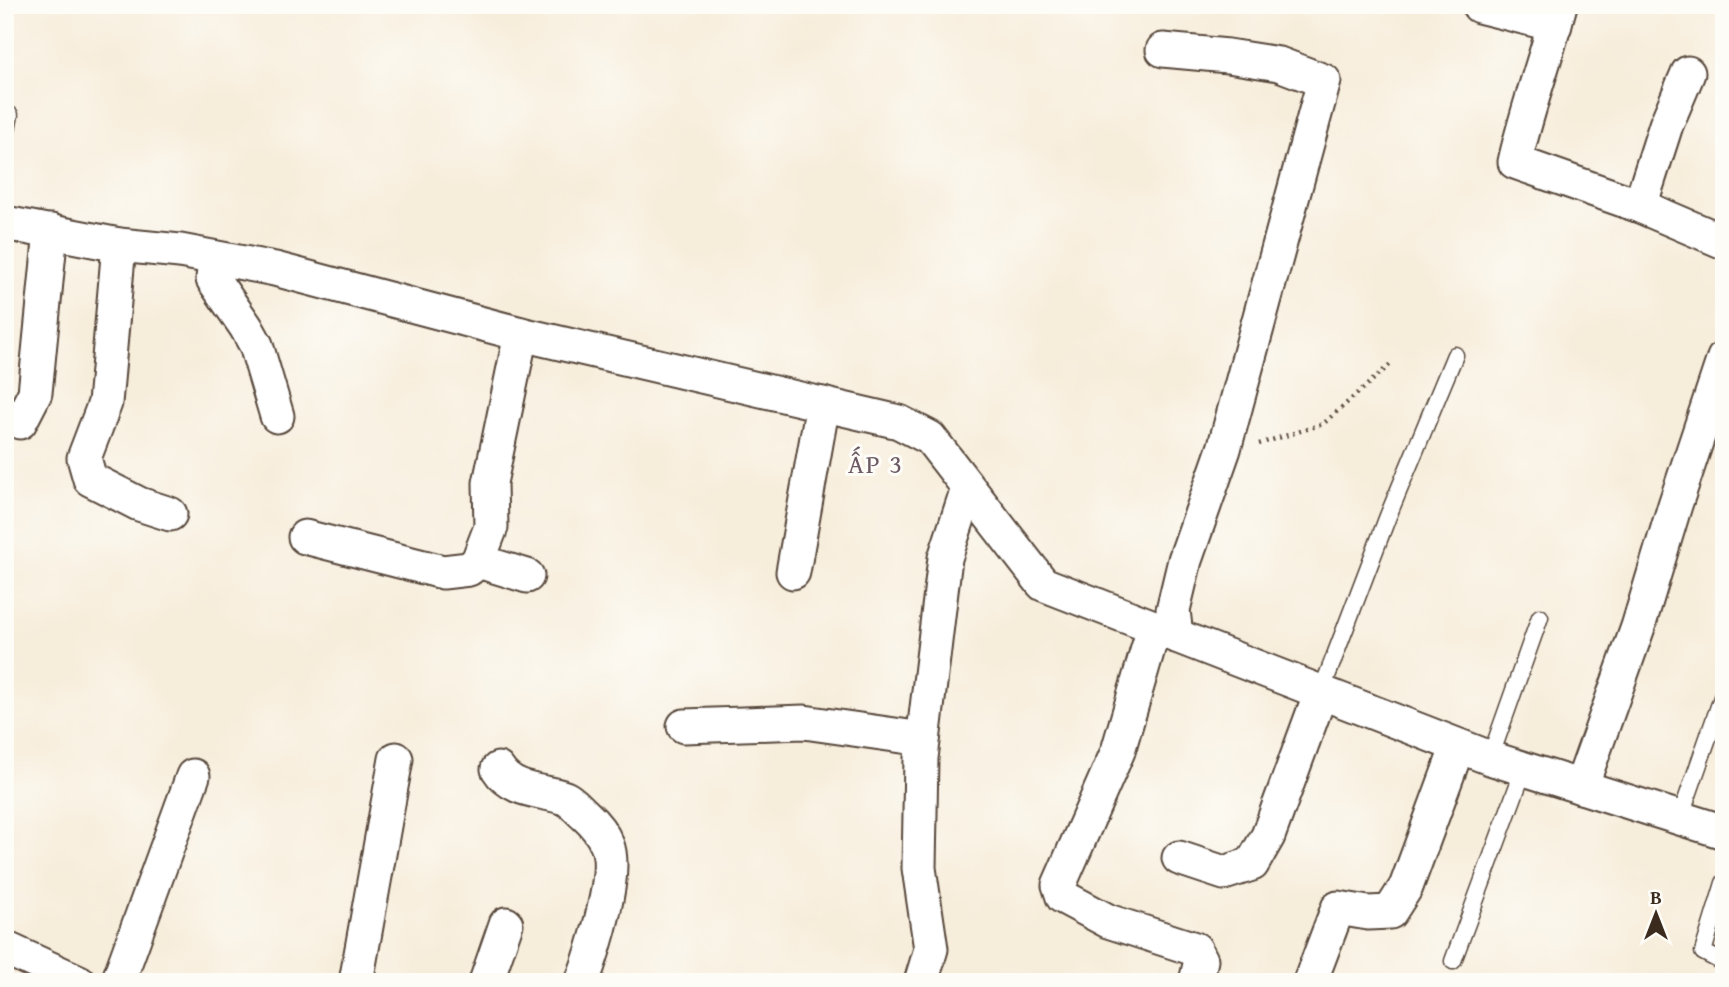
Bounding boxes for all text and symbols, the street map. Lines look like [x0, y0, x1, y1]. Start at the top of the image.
district label: ẤP 3 [848, 444, 904, 483]
north arrow [1620, 878, 1690, 948]
text: B [1650, 883, 1662, 911]

